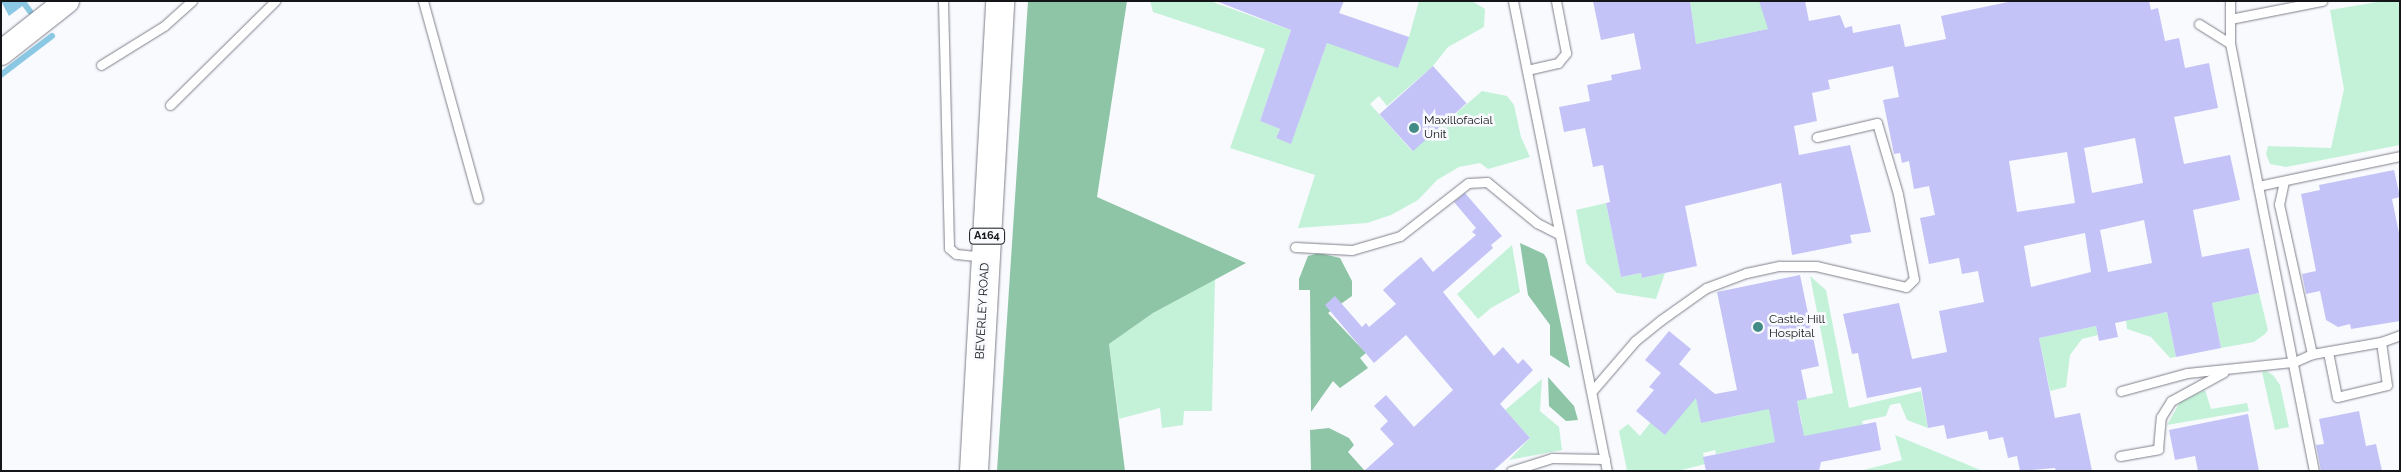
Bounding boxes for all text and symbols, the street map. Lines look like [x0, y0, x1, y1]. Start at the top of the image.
place label: Maxillofacial Unit [1424, 114, 1493, 142]
marker: Maxillofacial Unit [1408, 122, 1420, 134]
road number: A164 [968, 228, 1006, 245]
street label: BEVERLEY ROAD [973, 262, 993, 360]
place label: Castle Hill Hospital [1769, 313, 1825, 341]
marker: Castle Hill Hospital [1751, 320, 1765, 334]

